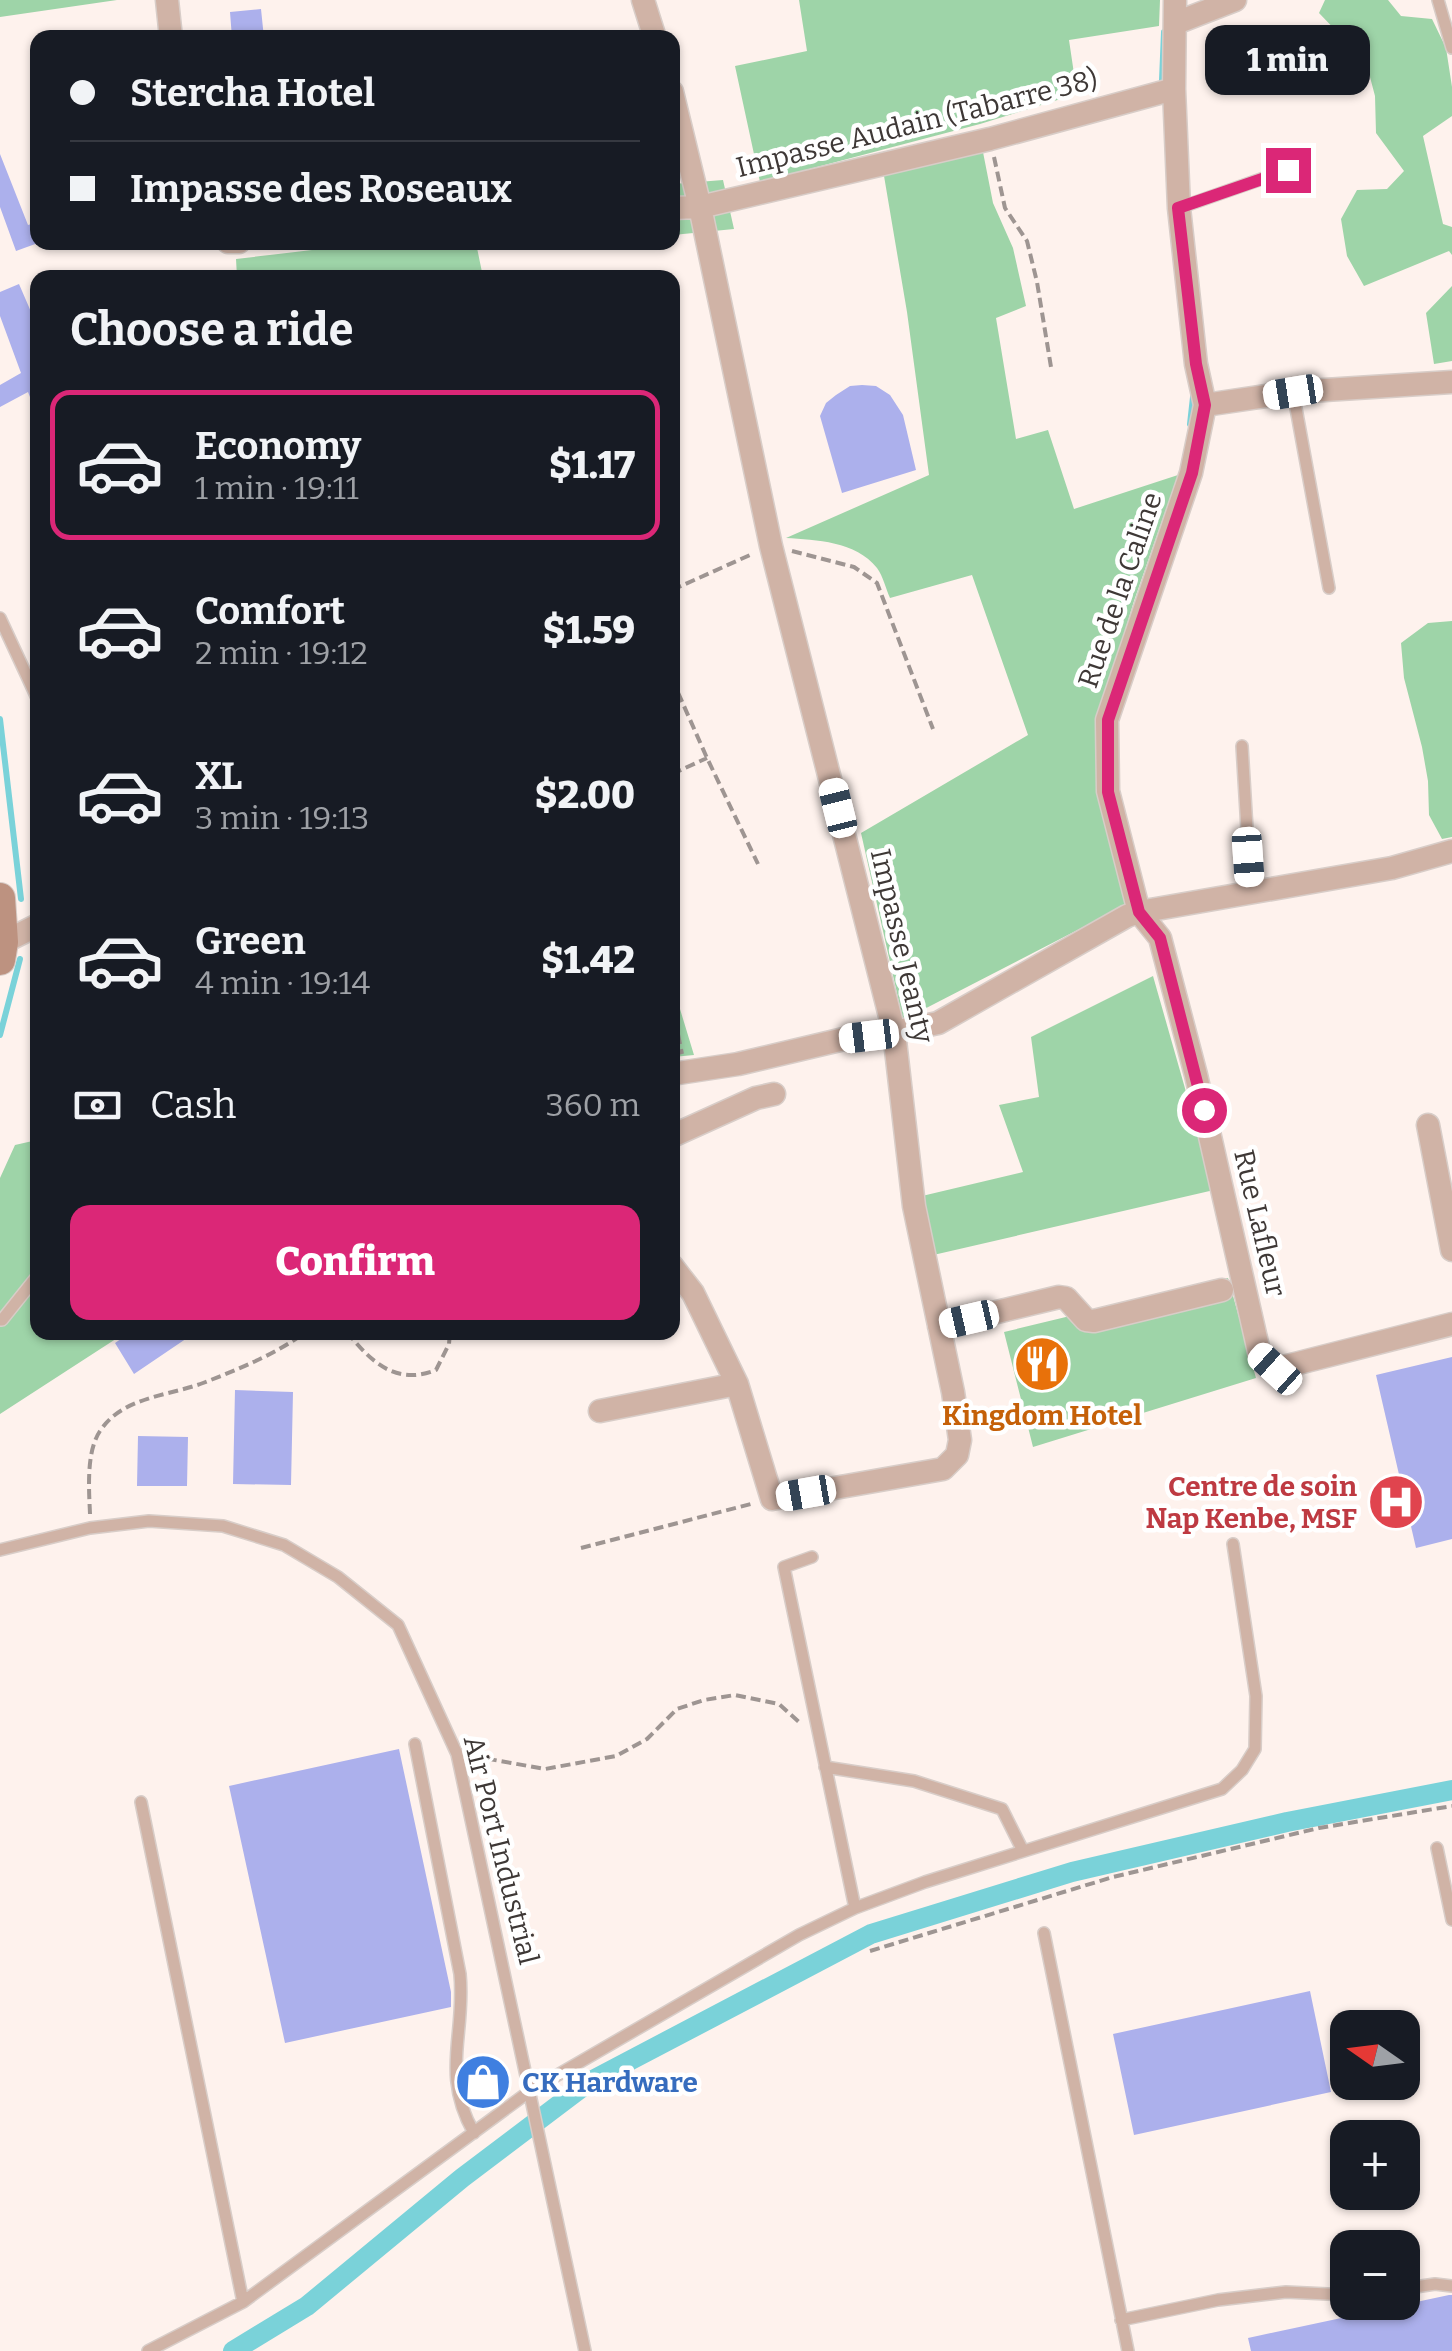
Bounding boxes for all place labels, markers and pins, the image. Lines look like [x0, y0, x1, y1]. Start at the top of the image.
restaurant icon: Kingdom Hotel [1012, 1334, 1072, 1394]
place label: Kingdom Hotel [942, 1399, 1142, 1432]
place label: Centre de soin Nap Kenbe, MSF [1145, 1470, 1357, 1535]
hospital icon: Centre de soin Nap Kenbe, MSF [1366, 1472, 1426, 1532]
shop icon: CK Hardware [453, 2052, 513, 2112]
place label: CK Hardware [522, 2066, 698, 2099]

